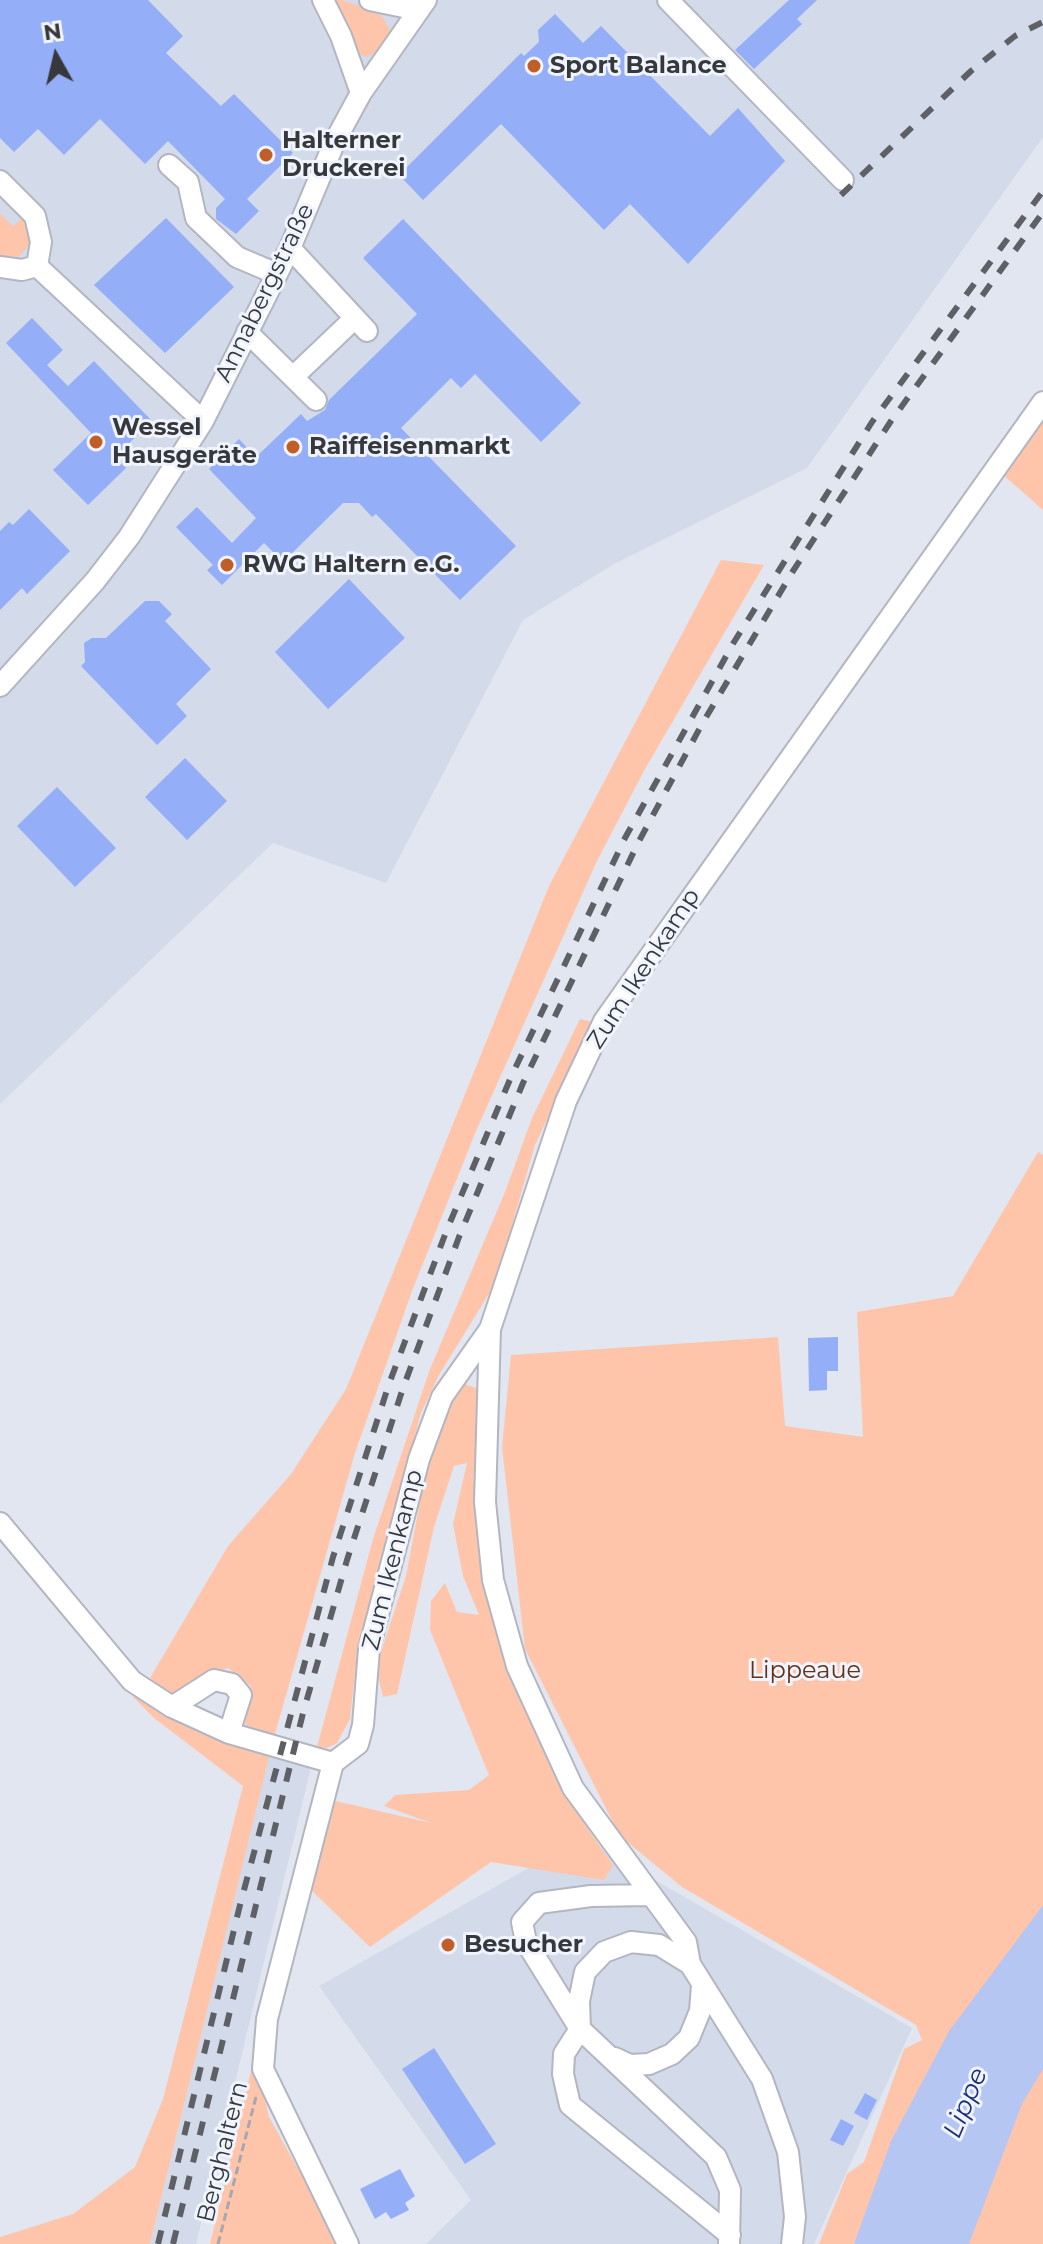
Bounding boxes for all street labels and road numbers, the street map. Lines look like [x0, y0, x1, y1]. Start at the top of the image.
street label: Annabergstraße [209, 199, 321, 387]
street label: Zum Ikenkamp [582, 884, 706, 1054]
street label: Zum Ikenkamp [357, 1467, 429, 1653]
street label: Berghaltern [192, 2078, 254, 2226]

